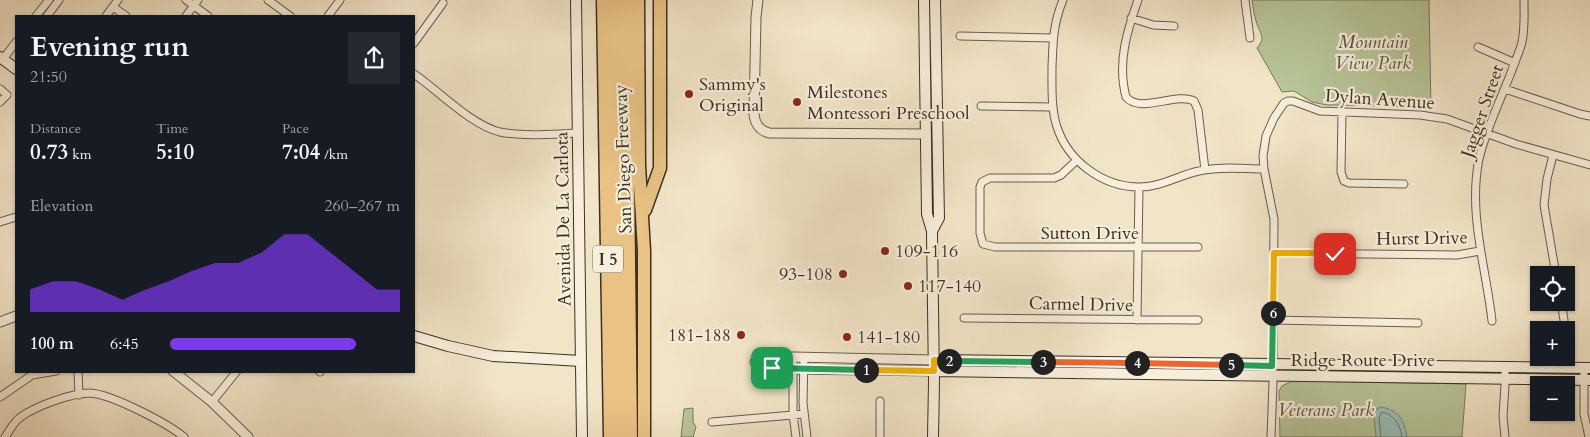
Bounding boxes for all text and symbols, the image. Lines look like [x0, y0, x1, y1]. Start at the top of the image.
text: Evening run [30, 28, 189, 66]
park label: Mountain View Park [1335, 30, 1411, 76]
button: share [348, 32, 400, 84]
street label: Jagger Street [1454, 61, 1510, 164]
text: 21:50 [30, 66, 67, 88]
place label: Sammy's Original [699, 72, 766, 118]
place label: Milestones Montessori Preschool [807, 80, 970, 126]
street label: San Diego Freeway [608, 83, 639, 234]
street label: Dylan Avenue [1324, 83, 1436, 116]
marker: Sammy's Original [683, 88, 695, 100]
marker: Milestones Montessori Preschool [791, 96, 803, 108]
text: Distance [30, 119, 81, 138]
text: Time [156, 119, 188, 138]
text: Pace [282, 119, 309, 138]
street label: Avenida De La Carlota [549, 131, 578, 306]
text: 0.73 [30, 138, 68, 167]
text: 5:10 [156, 138, 194, 167]
text: 7:04 [282, 138, 320, 167]
text: km [68, 145, 91, 164]
text: /km [320, 145, 348, 164]
text: Elevation [30, 195, 94, 217]
text: 260–267 m [324, 195, 400, 217]
street label: Sutton Drive [1041, 221, 1139, 246]
street label: Hurst Drive [1376, 225, 1468, 252]
pin [1314, 233, 1356, 275]
place label: 109-116 [895, 239, 958, 264]
icon: check [1321, 240, 1349, 268]
road number: I 5 [593, 245, 623, 272]
marker: 109-116 [879, 245, 891, 257]
place label: 93-108 [779, 262, 833, 287]
map controls [1530, 266, 1575, 421]
button: locate [1530, 266, 1575, 311]
marker: 93-108 [837, 268, 849, 280]
place label: 117-140 [918, 274, 981, 299]
marker: 117-140 [902, 280, 914, 292]
street label: Carmel Drive [1029, 291, 1133, 318]
pin: 6 [1260, 300, 1286, 326]
text: 6 [1270, 304, 1277, 323]
button: + [1530, 321, 1575, 366]
place label: 181-188 [668, 323, 731, 348]
place label: 141-180 [857, 325, 920, 350]
marker: 181-188 [735, 329, 747, 341]
marker: 141-180 [841, 331, 853, 343]
text: 100 m [30, 333, 74, 355]
text: 6:45 [110, 333, 139, 355]
pin [751, 347, 793, 389]
pin: 2 [936, 348, 962, 374]
street label: Ridge Route Drive [1291, 348, 1435, 373]
pin: 3 [1030, 350, 1056, 374]
pin: 4 [1124, 350, 1150, 376]
text: 2 [946, 352, 953, 371]
pin: 5 [1218, 352, 1244, 378]
text: 3 [1040, 353, 1047, 372]
icon: arrive [758, 354, 786, 382]
text: 4 [1134, 354, 1141, 373]
text: 5 [1228, 356, 1235, 375]
pin: 1 [854, 358, 878, 382]
text: 1 [863, 361, 870, 380]
button: − [1530, 376, 1575, 421]
park label: Veterans Park [1278, 398, 1374, 423]

